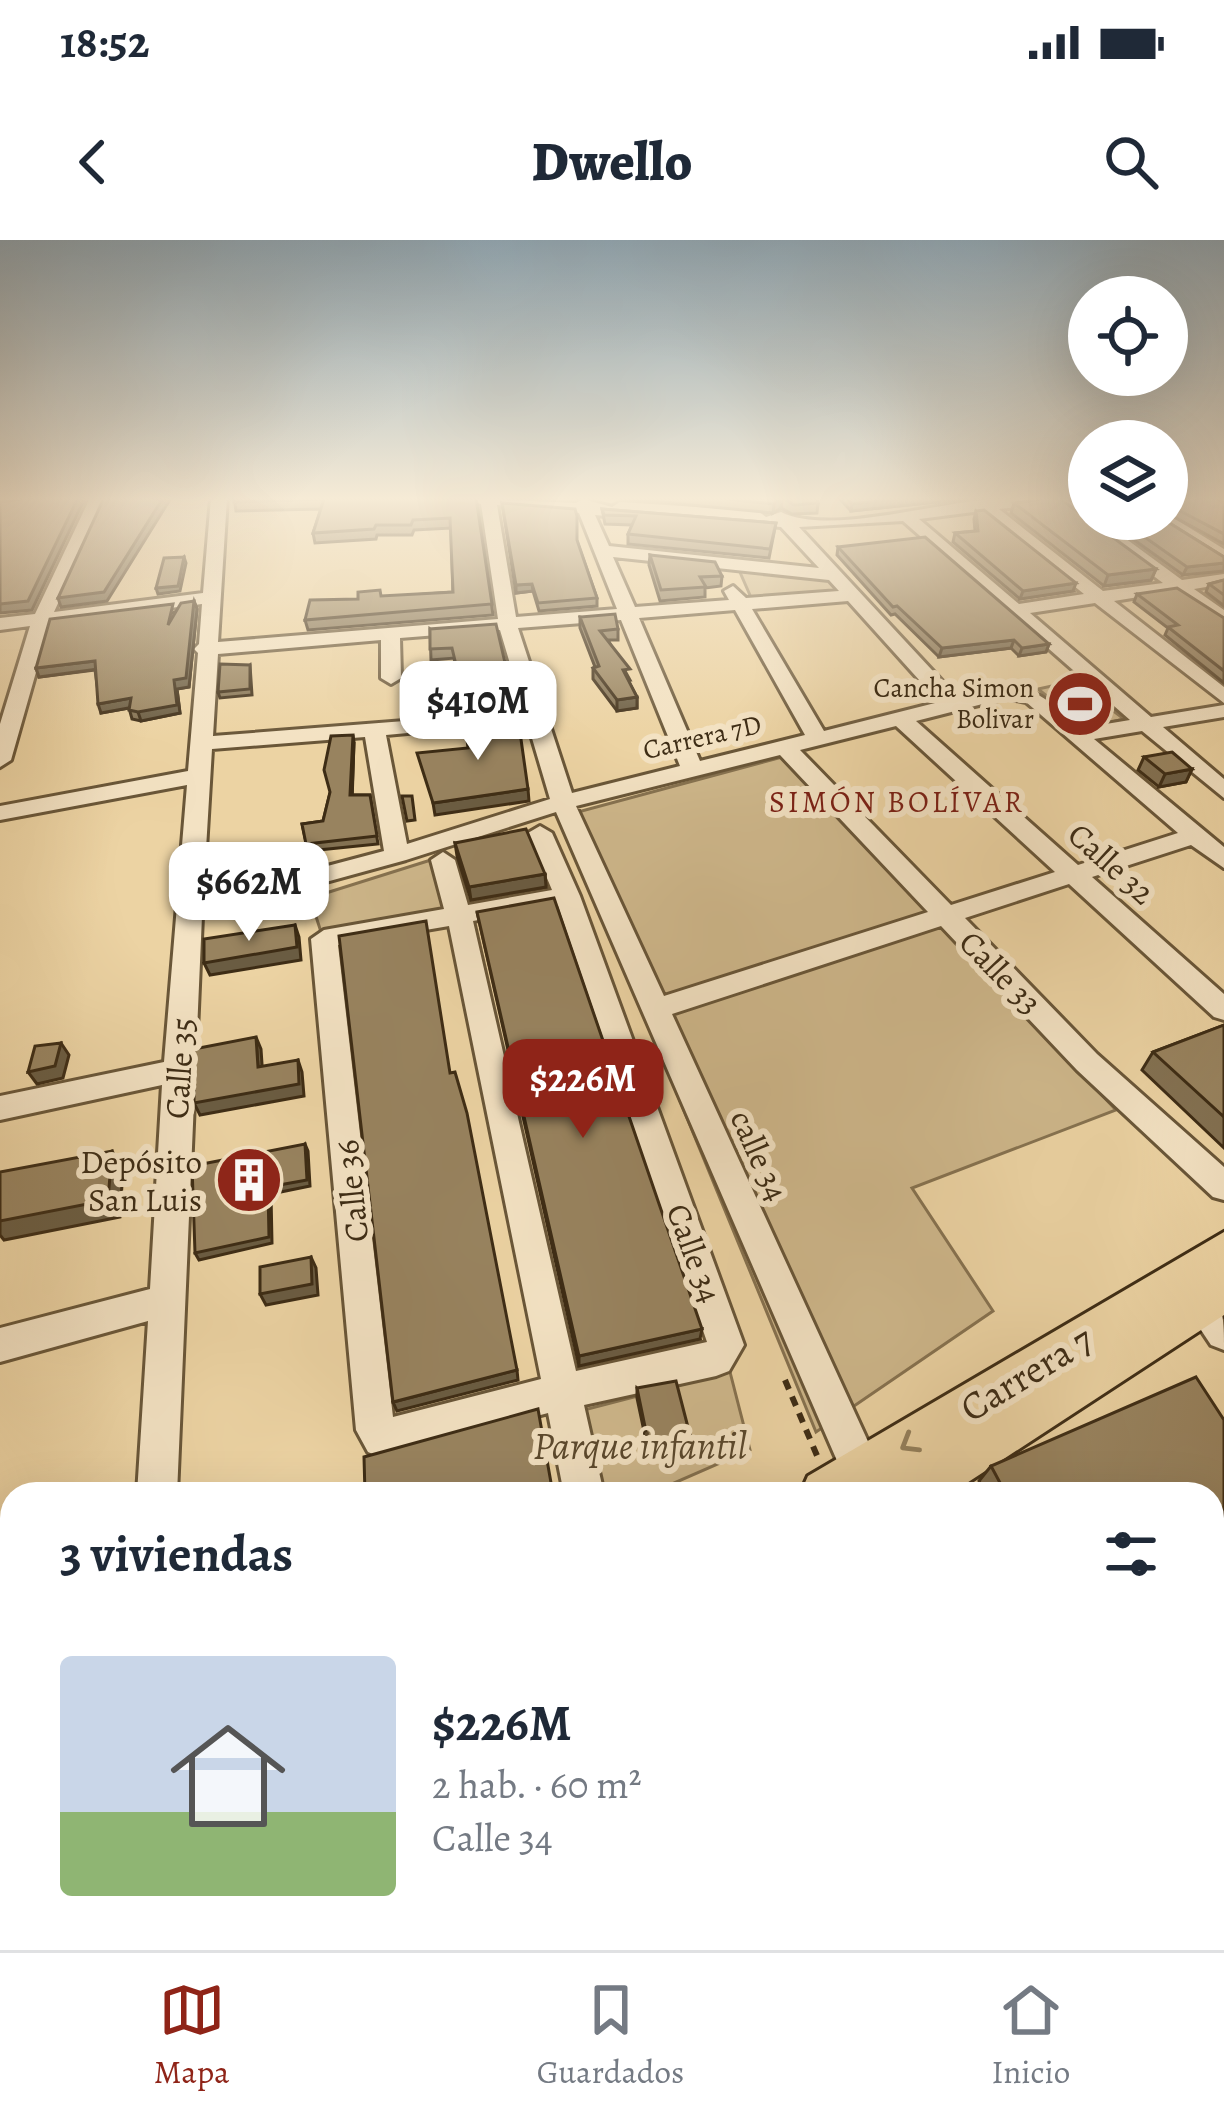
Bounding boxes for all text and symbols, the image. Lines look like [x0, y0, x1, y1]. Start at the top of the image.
text: 18:52 [60, 11, 149, 73]
text: Dwello [531, 125, 693, 199]
icon: back [60, 129, 126, 195]
icon: search [1098, 129, 1164, 195]
map controls [1068, 276, 1188, 540]
button: locate [1068, 276, 1188, 396]
button: layers [1068, 420, 1188, 540]
pin: $410M [394, 661, 562, 763]
sports icon: Cancha Simon Bolivar [1045, 669, 1115, 739]
place label: Cancha Simon Bolivar [874, 670, 1034, 737]
text: $410M [427, 673, 529, 726]
street label: Carrera 7D [639, 706, 765, 768]
district label: SIMÓN BOLÍVAR [769, 782, 1025, 822]
street label: Calle 32 [1058, 812, 1165, 915]
pin: $662M [165, 842, 333, 944]
text: $662M [196, 854, 302, 907]
street label: Calle 33 [949, 920, 1052, 1024]
street label: Calle 35 [154, 1016, 205, 1120]
pin: $226M [499, 1039, 667, 1141]
text: $226M [530, 1051, 636, 1104]
street label: calle 34 [720, 1103, 799, 1208]
street label: Calle 36 [324, 1138, 379, 1244]
place label: Depósito San Luis [80, 1139, 202, 1222]
building icon: Depósito San Luis [214, 1145, 284, 1215]
street label: Calle 34 [656, 1197, 733, 1309]
street label: Carrera 7 [950, 1313, 1103, 1434]
park label: Parque infantil [533, 1419, 747, 1472]
one-way arrow [900, 1430, 922, 1452]
text: 3 viviendas [60, 1519, 293, 1589]
icon: filters [1098, 1521, 1164, 1587]
text: $226M [432, 1688, 572, 1758]
icon: home [156, 1704, 300, 1848]
text: 2 hab. · 60 m² [432, 1758, 642, 1811]
text: Calle 34 [432, 1811, 553, 1864]
tab: Mapa [154, 1977, 229, 2094]
tab: Guardados [537, 1977, 684, 2094]
tab: Inicio [992, 1977, 1070, 2094]

